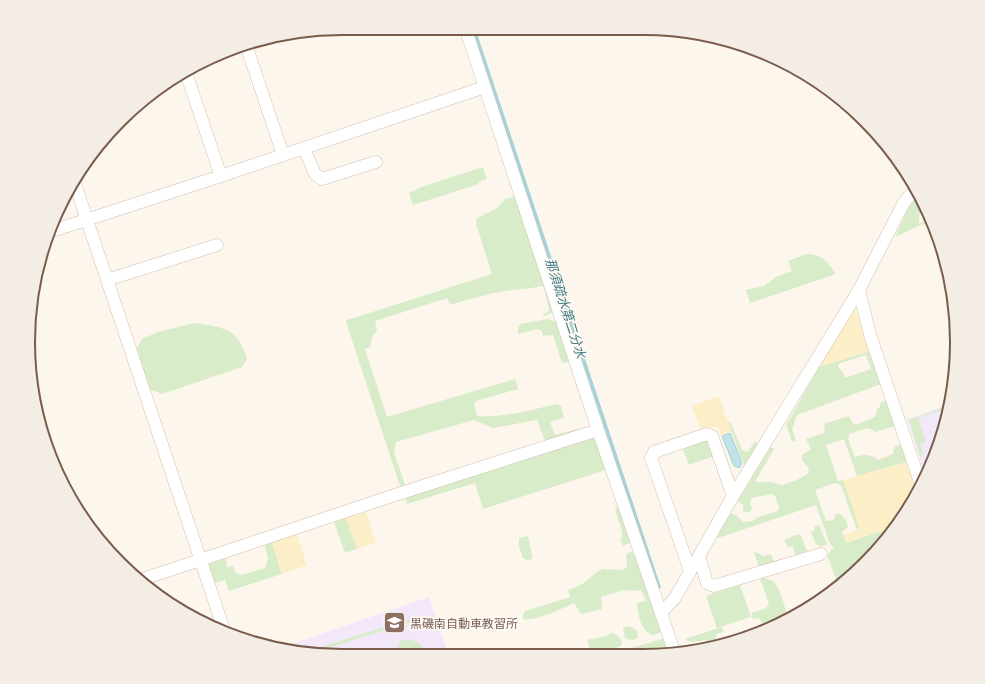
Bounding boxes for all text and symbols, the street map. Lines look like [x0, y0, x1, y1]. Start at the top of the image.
water label: 那須疏水第二分水 [542, 256, 590, 362]
school or university icon: 黒磯南自動車教習所 [382, 610, 408, 636]
place label: 黒磯南自動車教習所 [410, 616, 518, 631]

